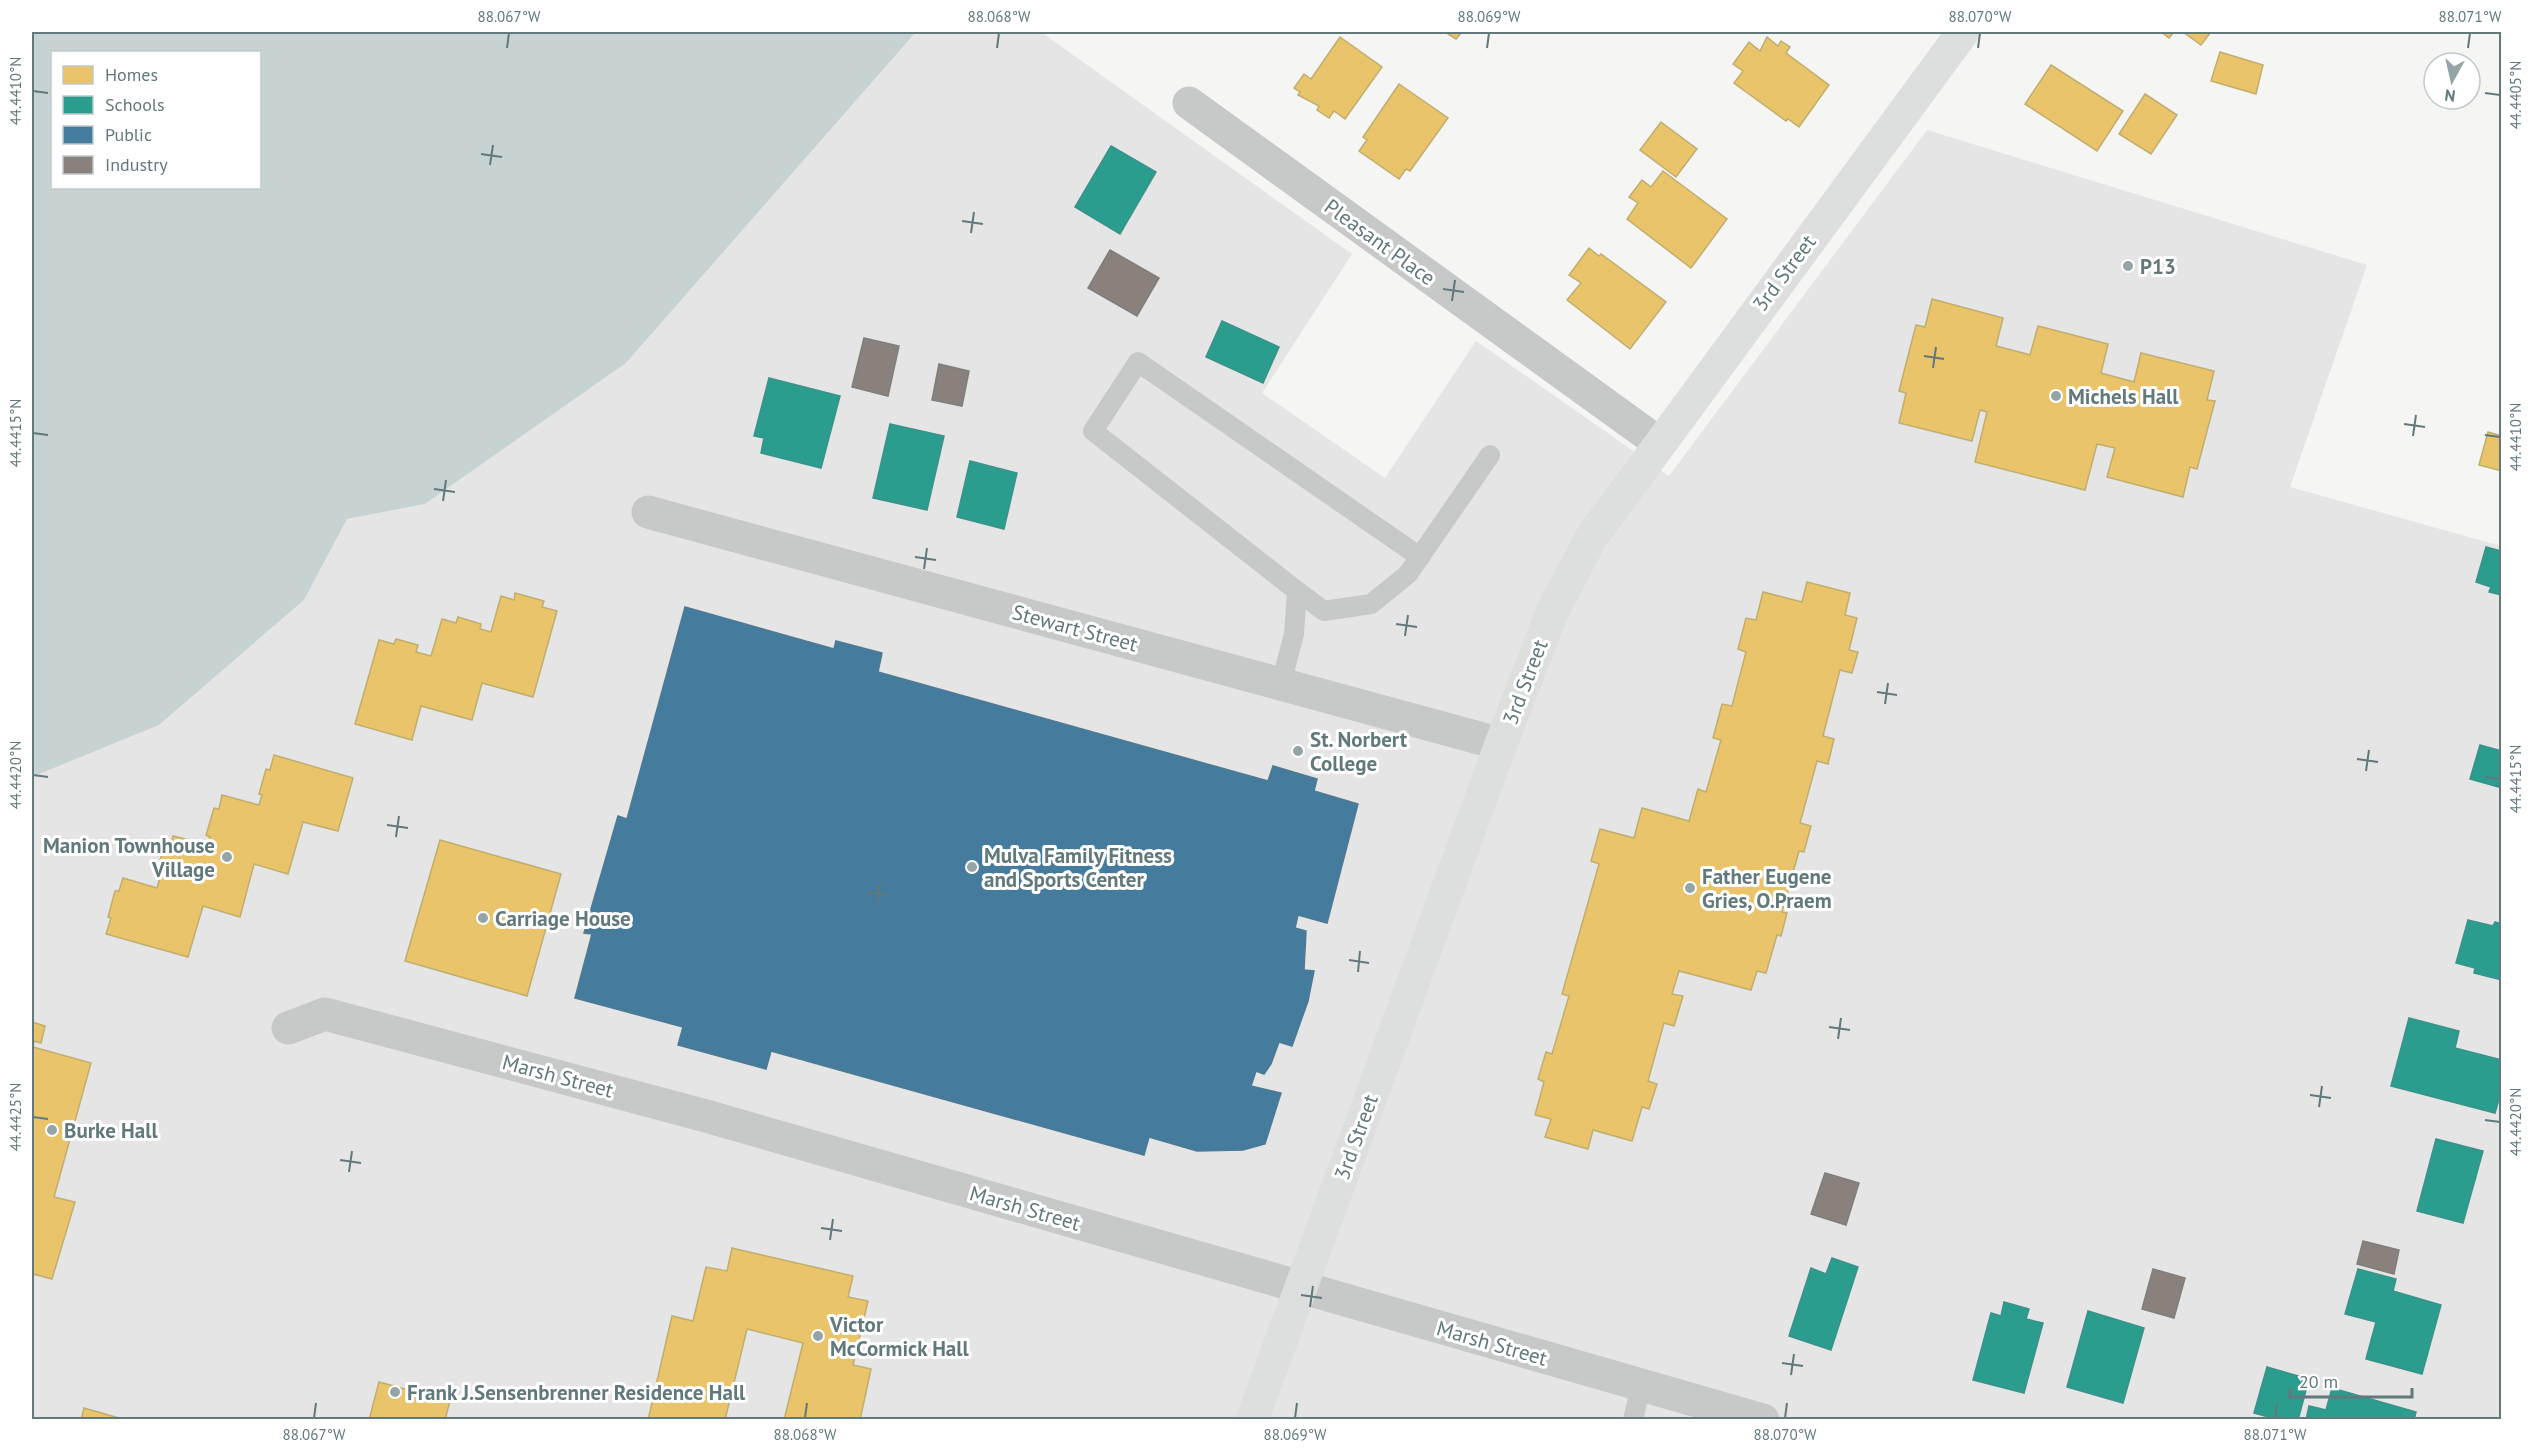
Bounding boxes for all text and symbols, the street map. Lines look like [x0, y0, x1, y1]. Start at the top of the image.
text: 88.067°W [478, 7, 541, 26]
text: 88.068°W [968, 7, 1031, 26]
text: 88.069°W [1458, 7, 1521, 26]
text: 88.070°W [1949, 7, 2012, 26]
text: 88.071°W [2439, 7, 2502, 26]
legend [51, 51, 261, 189]
north arrow [2422, 51, 2482, 111]
text: 44.4410°N [6, 57, 25, 125]
text: 44.4405°N [2506, 61, 2525, 129]
text: Homes [105, 63, 158, 86]
text: N [2443, 85, 2457, 106]
text: Schools [105, 93, 165, 116]
text: Public [105, 123, 152, 146]
text: Industry [105, 153, 168, 176]
street label: Pleasant Place [1319, 193, 1441, 291]
street label: 3rd Street [1746, 229, 1822, 317]
place label: P13 [2140, 253, 2176, 280]
marker: P13 [2121, 259, 2135, 273]
place label: Michels Hall [2068, 383, 2179, 410]
marker: Michels Hall [2049, 389, 2063, 403]
text: 44.4415°N [6, 399, 25, 467]
text: 44.4410°N [2506, 403, 2525, 471]
street label: Stewart Street [1009, 598, 1141, 658]
street label: 3rd Street [1496, 636, 1554, 728]
place label: St. Norbert College [1310, 726, 1408, 777]
text: 44.4420°N [6, 741, 25, 809]
marker: St. Norbert College [1291, 744, 1305, 758]
text: 44.4415°N [2506, 745, 2525, 813]
place label: Manion Townhouse Village [43, 832, 215, 883]
place label: Mulva Family Fitness and Sports Center [984, 842, 1172, 893]
marker: Manion Townhouse Village [220, 850, 234, 864]
marker: Mulva Family Fitness and Sports Center [965, 860, 979, 874]
place label: Father Eugene Gries, O.Praem [1702, 863, 1832, 914]
marker: Father Eugene Gries, O.Praem [1683, 881, 1697, 895]
place label: Carriage House [495, 905, 631, 932]
marker: Carriage House [476, 911, 490, 925]
street label: Marsh Street [500, 1048, 616, 1104]
text: 44.4425°N [6, 1083, 25, 1151]
text: 44.4420°N [2506, 1088, 2525, 1156]
street label: 3rd Street [1328, 1091, 1384, 1183]
place label: Burke Hall [64, 1117, 158, 1144]
marker: Burke Hall [45, 1123, 59, 1137]
street label: Marsh Street [967, 1179, 1083, 1237]
place label: Victor McCormick Hall [829, 1311, 969, 1362]
street label: Marsh Street [1434, 1314, 1550, 1372]
marker: Victor McCormick Hall [811, 1329, 825, 1343]
scale bar [2290, 1361, 2412, 1399]
text: 20 m [2299, 1370, 2338, 1393]
place label: Frank J.Sensenbrenner Residence Hall [407, 1379, 746, 1406]
marker: Frank J.Sensenbrenner Residence Hall [388, 1385, 402, 1399]
text: 88.067°W [283, 1425, 346, 1444]
text: 88.068°W [774, 1425, 837, 1444]
text: 88.069°W [1264, 1425, 1327, 1444]
text: 88.070°W [1754, 1425, 1817, 1444]
text: 88.071°W [2244, 1425, 2307, 1444]

